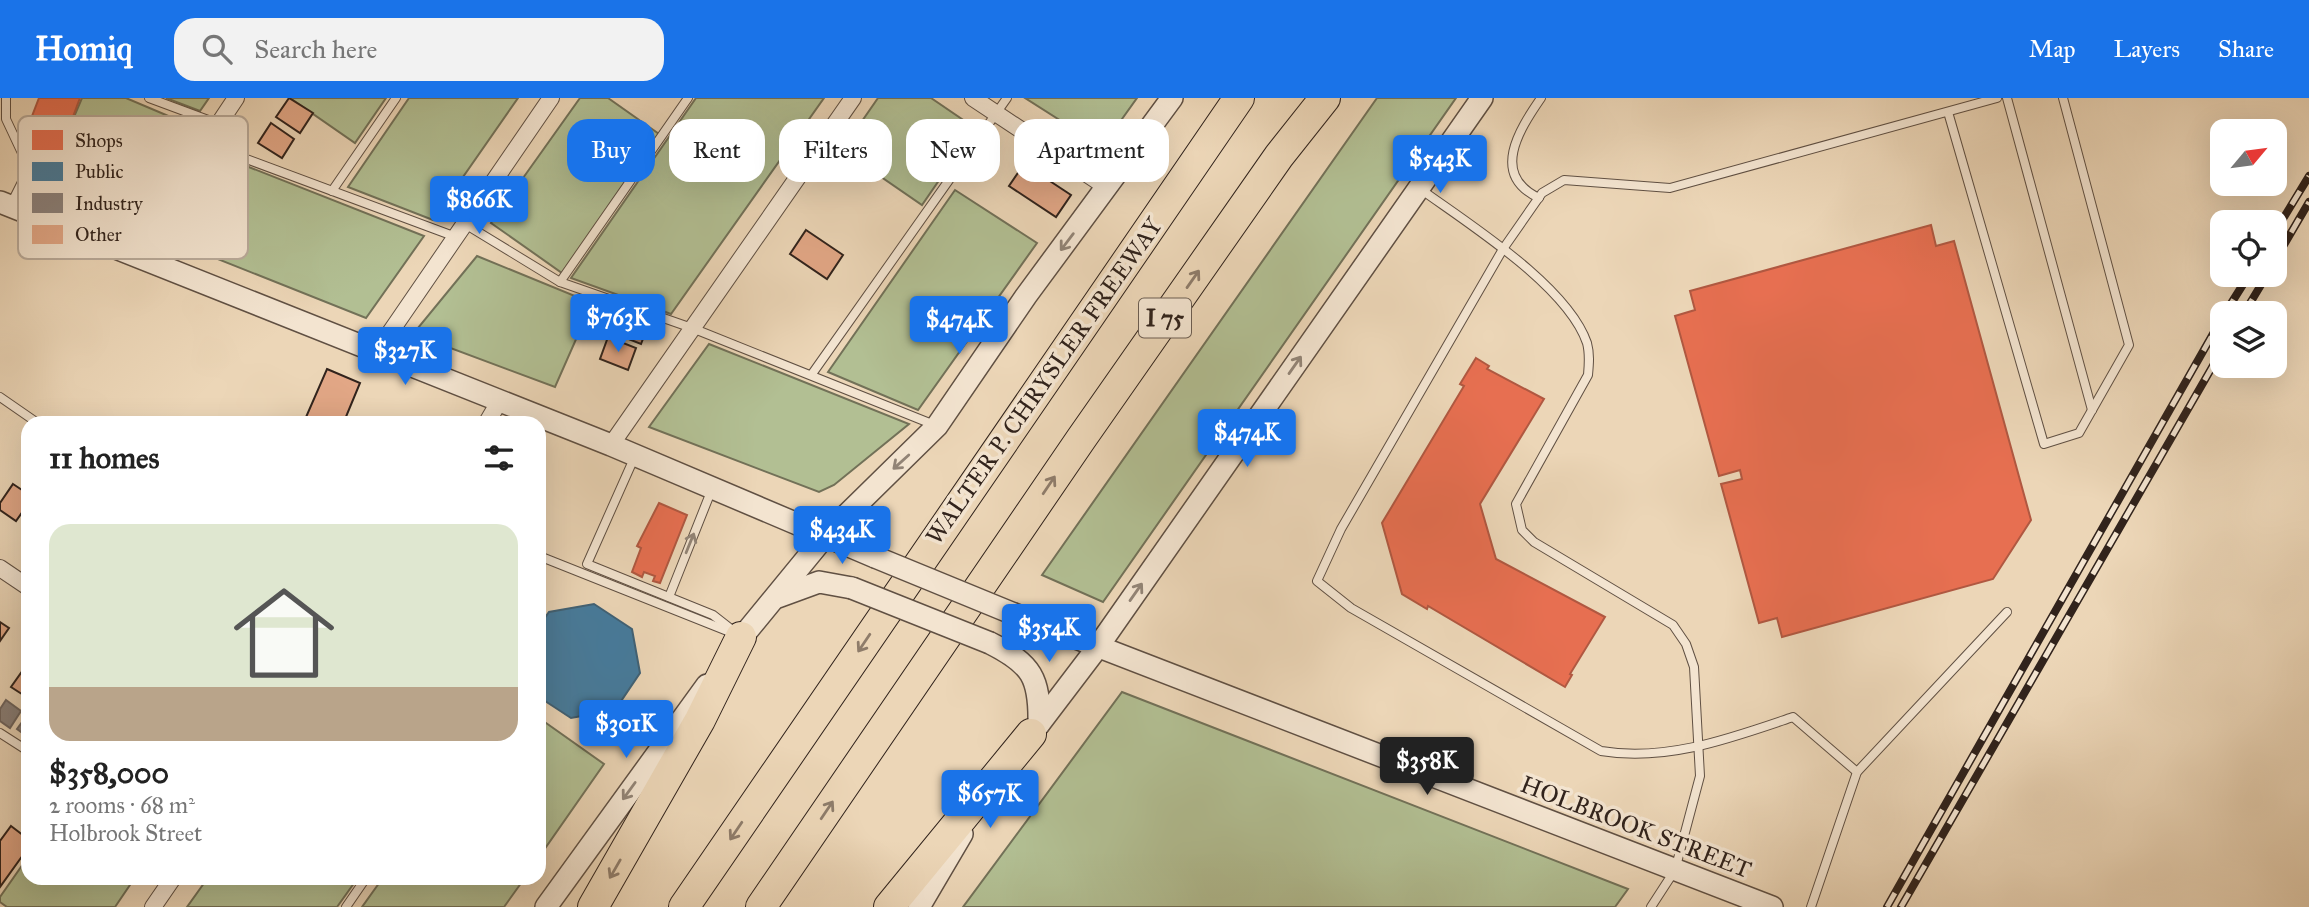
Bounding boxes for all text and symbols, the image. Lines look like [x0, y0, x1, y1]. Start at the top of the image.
search box [174, 18, 664, 81]
text: Homiq [35, 29, 132, 69]
icon: search [198, 30, 236, 68]
text: Search here [254, 33, 377, 65]
text: Map [2029, 34, 2076, 64]
text: Layers [2114, 34, 2180, 64]
text: Share [2218, 34, 2274, 64]
legend [18, 116, 248, 259]
chip: Buy [567, 119, 655, 182]
chip: Rent [669, 119, 765, 182]
chip: Filters [779, 119, 892, 182]
chip: New [906, 119, 1000, 182]
chip: Apartment [1014, 119, 1169, 182]
north arrow [2210, 119, 2287, 196]
map controls [2210, 119, 2287, 378]
text: Shops [75, 129, 123, 152]
pin: $543K [1391, 136, 1489, 195]
text: $543K [1409, 144, 1471, 172]
text: Public [75, 160, 123, 183]
pin: $866K [430, 176, 528, 236]
text: $866K [446, 185, 512, 213]
text: Industry [75, 192, 144, 215]
button: locate [2210, 210, 2287, 287]
street label: WALTER P. CHRYSLER FREEWAY [919, 211, 1169, 550]
text: Other [75, 223, 123, 246]
one-way arrow [1059, 232, 1074, 251]
one-way arrow [1186, 270, 1200, 289]
pin: $763K [569, 294, 667, 354]
pin: $474K [910, 296, 1008, 356]
road number: I 75 [1139, 298, 1191, 338]
button: layers [2210, 301, 2287, 378]
text: $763K [586, 303, 650, 331]
text: $474K [926, 305, 992, 333]
pin: $327K [356, 328, 454, 387]
text: $327K [374, 336, 436, 364]
one-way arrow [1288, 356, 1302, 375]
pin: $474K [1198, 410, 1296, 469]
text: $474K [1214, 418, 1280, 446]
icon: filters [480, 439, 518, 477]
text: 11 homes [49, 440, 160, 476]
one-way arrow [893, 454, 910, 471]
one-way arrow [1042, 476, 1056, 496]
pin: $434K [793, 506, 891, 566]
text: $434K [810, 515, 874, 543]
one-way arrow [685, 532, 698, 554]
icon: home [221, 570, 347, 696]
one-way arrow [1129, 583, 1143, 602]
pin: $354K [1000, 604, 1098, 664]
text: $354K [1018, 613, 1080, 641]
one-way arrow [857, 633, 871, 652]
pin: $301K [577, 700, 675, 760]
text: $301K [595, 709, 657, 737]
pin: $358K [1378, 738, 1476, 797]
text: $358K [1396, 746, 1458, 774]
text: $358,000 [49, 755, 169, 791]
street label: HOLBROOK STREET [1516, 769, 1756, 885]
pin: $657K [941, 770, 1039, 830]
text: $657K [958, 779, 1022, 807]
one-way arrow [622, 781, 636, 800]
text: 2 rooms · 68 m² [49, 791, 195, 819]
one-way arrow [820, 801, 834, 820]
text: Holbrook Street [49, 819, 202, 847]
one-way arrow [729, 821, 743, 840]
one-way arrow [608, 858, 622, 878]

